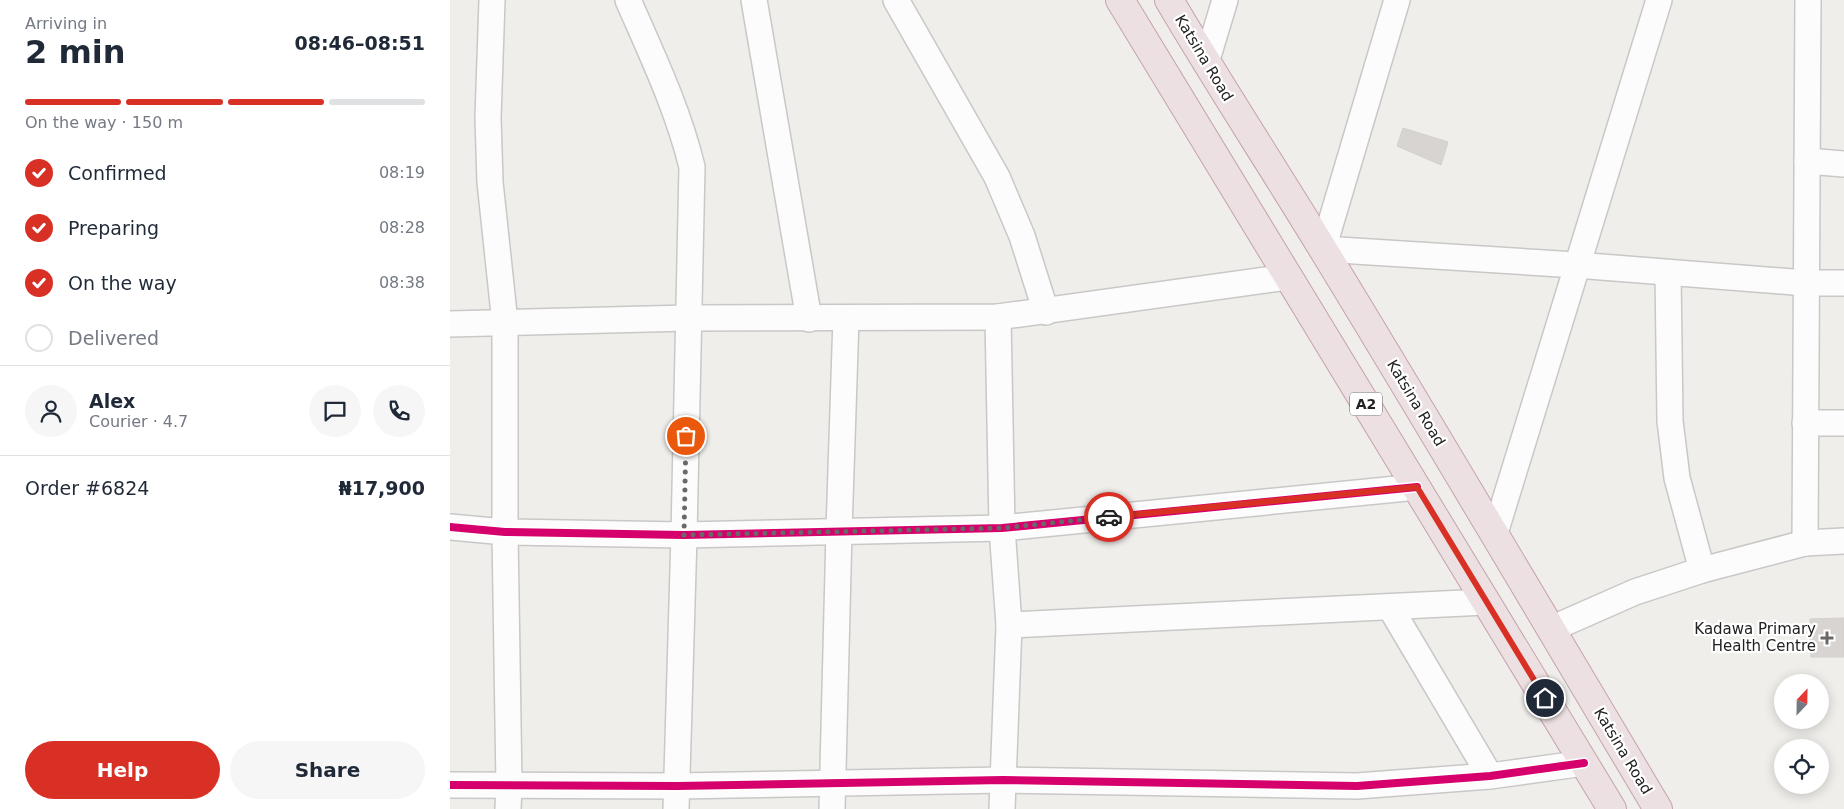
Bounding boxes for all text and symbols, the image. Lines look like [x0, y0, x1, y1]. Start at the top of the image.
street label: Katsina Road [1171, 11, 1237, 105]
text: Arriving in [25, 14, 107, 33]
text: 08:46–08:51 [295, 32, 425, 54]
text: 2 min [25, 33, 126, 71]
text: On the way · 150 m [25, 113, 183, 132]
icon: check [25, 159, 53, 187]
text: Confirmed [68, 162, 167, 184]
text: 08:19 [379, 163, 425, 182]
icon: check [25, 214, 53, 242]
text: Preparing [68, 217, 159, 239]
text: 08:28 [379, 218, 425, 237]
icon: check [25, 269, 53, 297]
text: On the way [68, 272, 177, 294]
text: 08:38 [379, 273, 425, 292]
text: Delivered [68, 327, 159, 349]
street label: Katsina Road [1383, 356, 1449, 450]
button: person [25, 385, 77, 437]
button: chat [309, 385, 361, 437]
button: phone [373, 385, 425, 437]
text: Alex [89, 390, 135, 412]
road number: A2 [1350, 392, 1382, 416]
text: Courier · 4.7 [89, 412, 188, 431]
pin [665, 415, 707, 457]
icon: bag [672, 422, 700, 450]
text: Order #6824 [25, 477, 149, 499]
text: ₦17,900 [338, 477, 425, 499]
courier [1084, 492, 1134, 542]
icon: car [1095, 503, 1123, 531]
place label: Kadawa Primary Health Centre [1694, 620, 1816, 655]
marker: Kadawa Primary Health Centre [1820, 631, 1834, 645]
north arrow [1774, 674, 1829, 729]
map controls [1774, 674, 1829, 794]
pin [1524, 677, 1566, 719]
icon: home [1531, 684, 1559, 712]
street label: Katsina Road [1590, 704, 1656, 798]
button: locate [1774, 739, 1829, 794]
button: Help [25, 741, 220, 799]
button: Share [230, 741, 425, 799]

